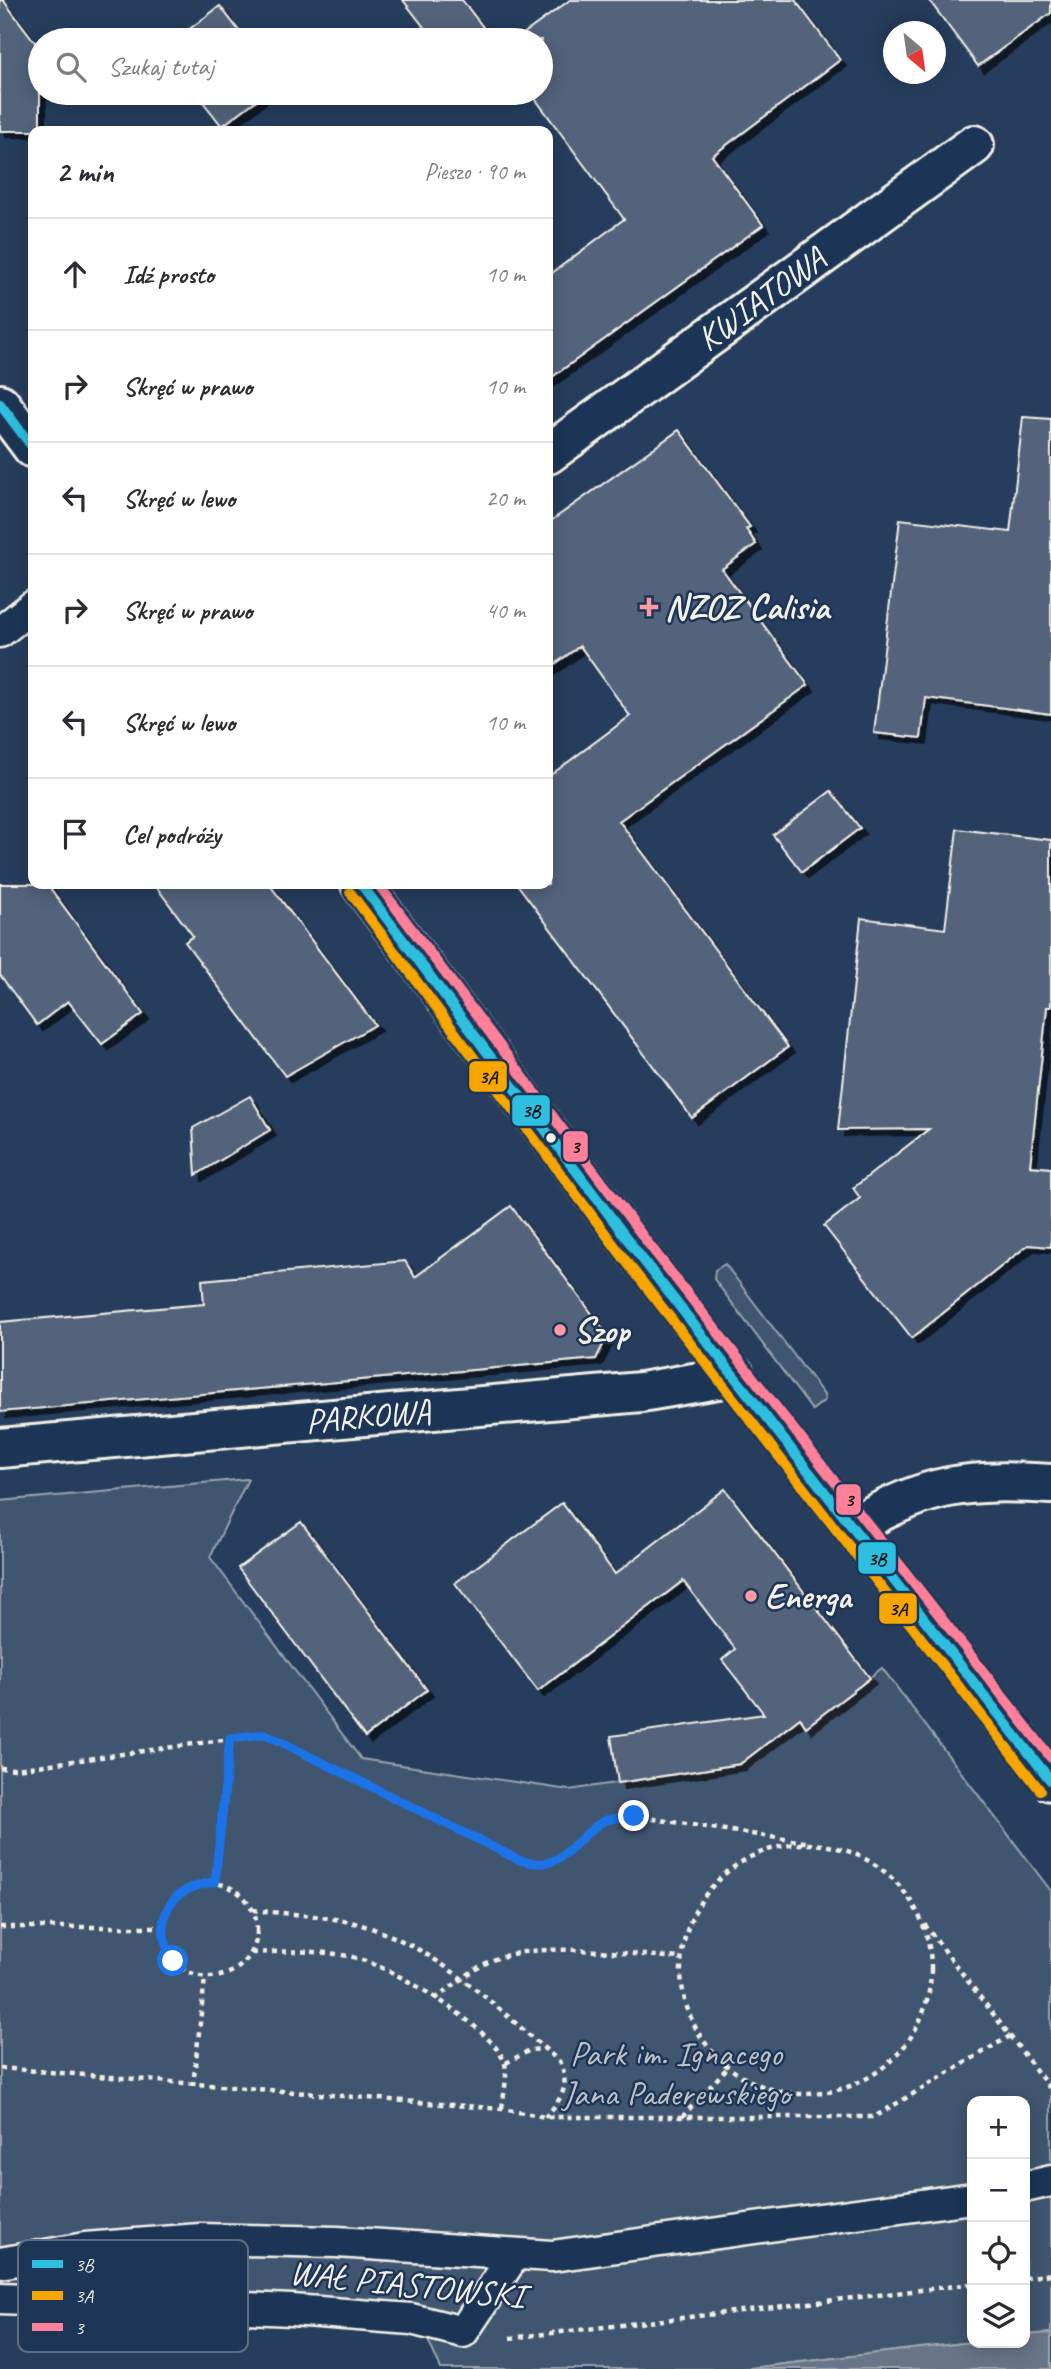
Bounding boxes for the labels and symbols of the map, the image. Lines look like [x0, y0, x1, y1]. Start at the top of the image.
north arrow [883, 21, 946, 84]
street label: KWIATOWA [688, 236, 836, 361]
place label: NZOZ Calisia [665, 585, 833, 630]
marker: NZOZ Calisia [639, 597, 659, 617]
line badge: 3A [468, 1060, 508, 1093]
text: 3A [479, 1065, 498, 1089]
line badge: 3B [511, 1094, 551, 1127]
text: 3B [522, 1099, 542, 1123]
line badge: 3 [562, 1130, 589, 1163]
unlabelled marker [544, 1131, 558, 1145]
text: 3 [571, 1135, 582, 1159]
place label: Szop [574, 1308, 632, 1353]
marker: Szop [552, 1322, 568, 1338]
street label: PARKOWA [304, 1388, 434, 1444]
line badge: 3 [835, 1483, 862, 1516]
text: 3 [845, 1488, 856, 1512]
line badge: 3B [857, 1541, 897, 1575]
text: 3B [868, 1547, 888, 1571]
place label: Energa [765, 1574, 854, 1619]
marker: Energa [743, 1588, 759, 1604]
line badge: 3A [878, 1592, 918, 1625]
text: 3A [889, 1597, 908, 1621]
route end [618, 1800, 649, 1831]
route start [157, 1945, 188, 1976]
park label: Park im. Ignacego Jana Paderewskiego [560, 2031, 793, 2116]
legend [18, 2240, 248, 2352]
street label: WAŁ PIASTOWSKI [288, 2249, 534, 2320]
text: 3B [75, 2253, 95, 2277]
text: 3A [75, 2284, 95, 2308]
text: 3 [75, 2316, 85, 2340]

